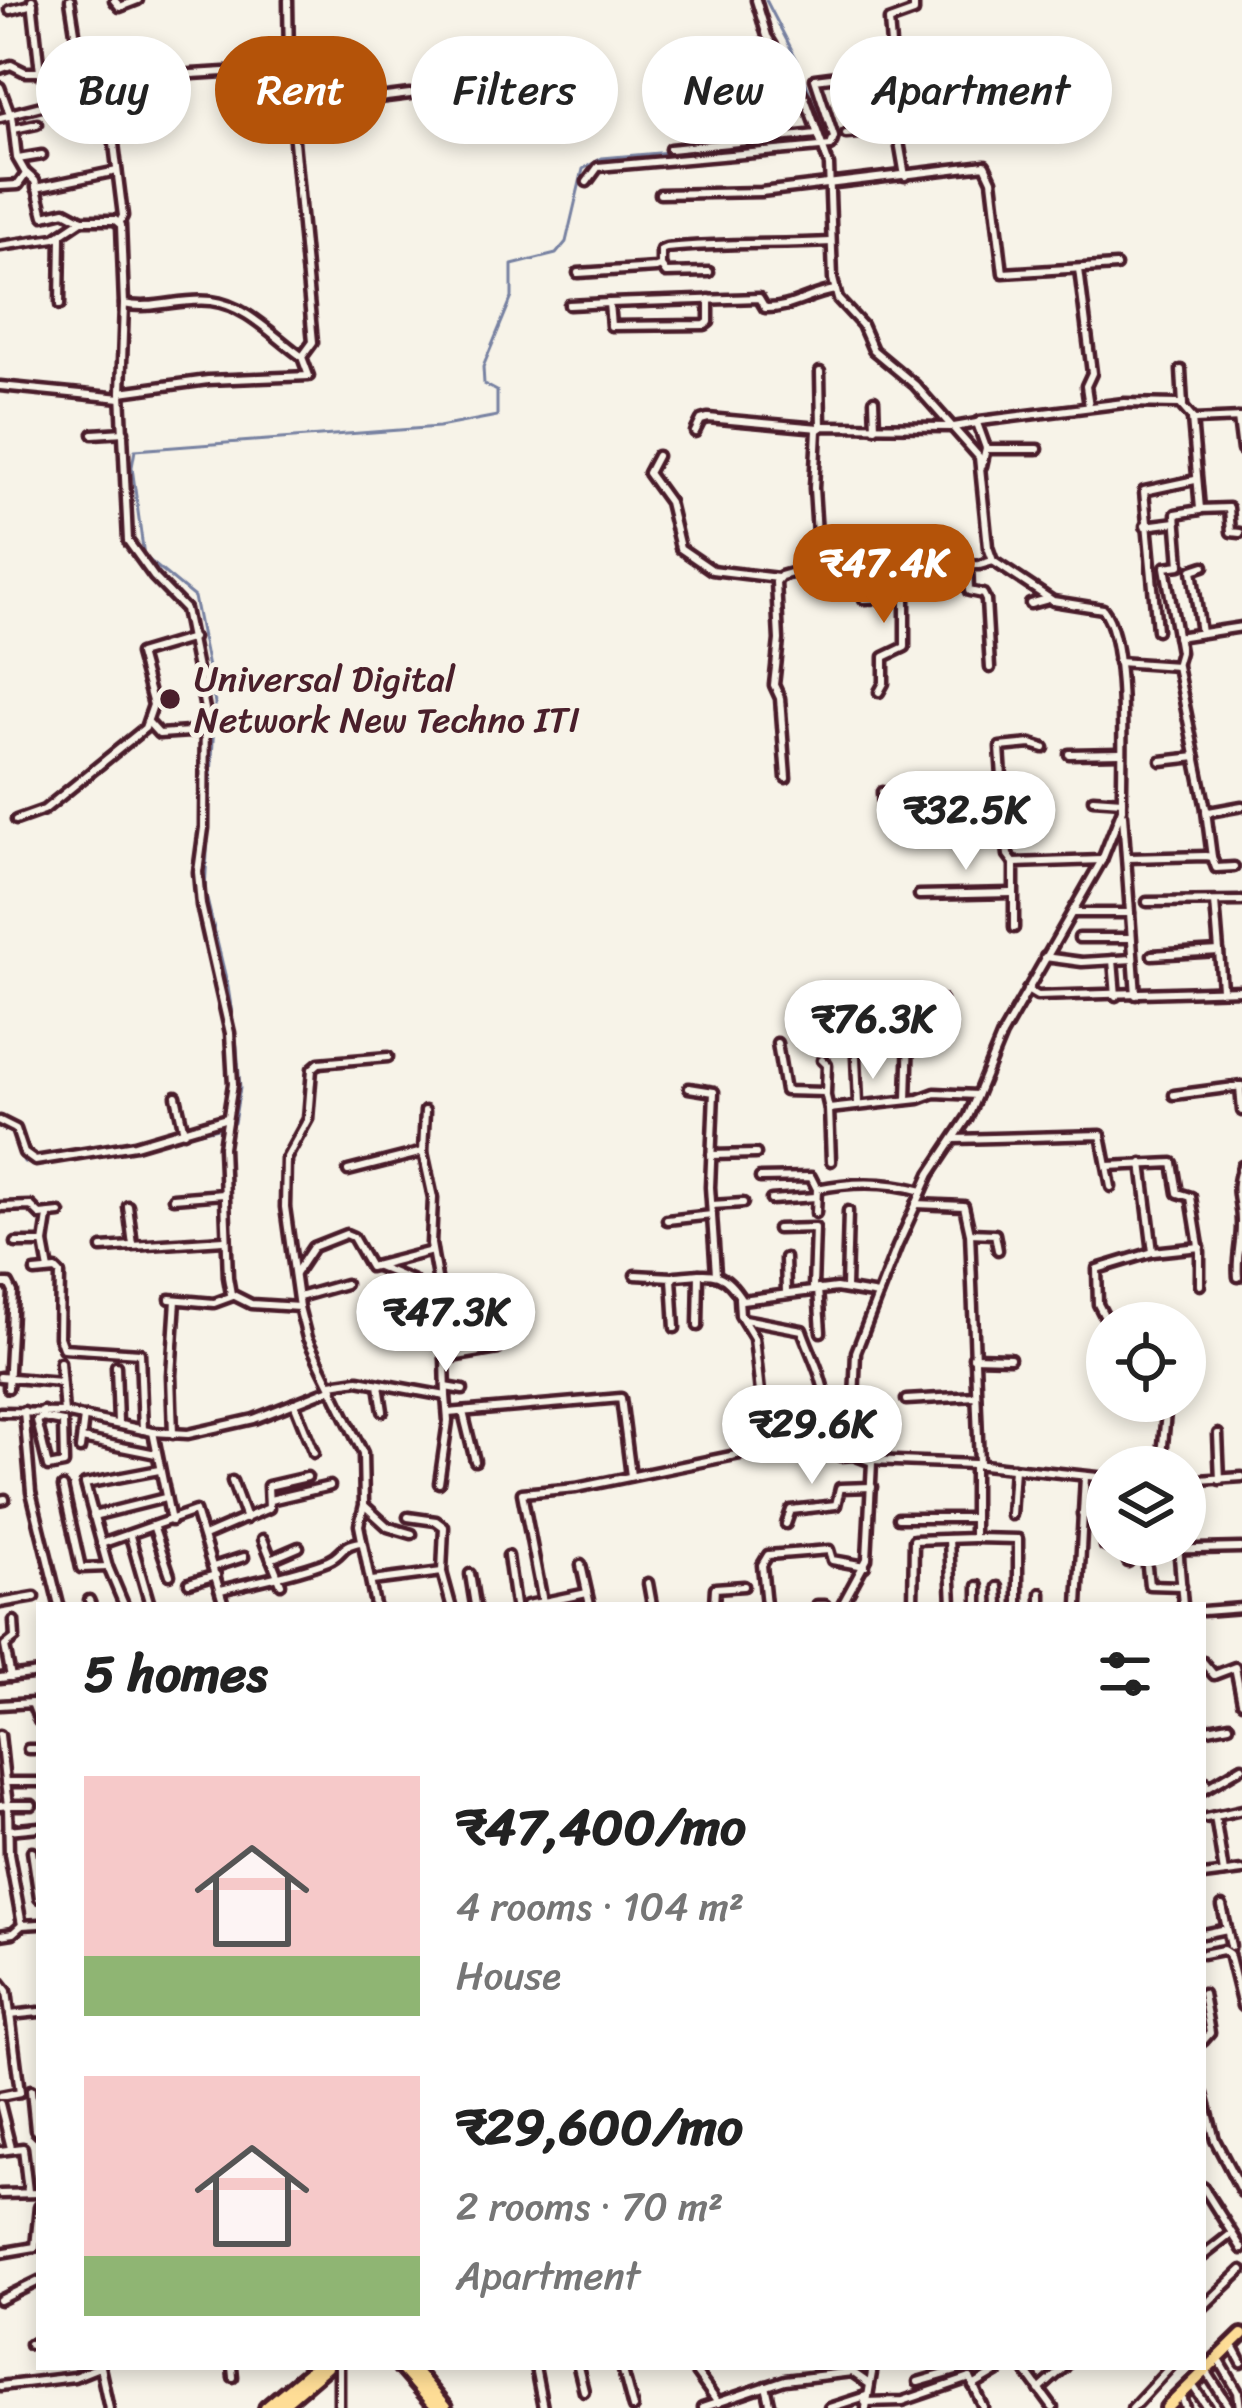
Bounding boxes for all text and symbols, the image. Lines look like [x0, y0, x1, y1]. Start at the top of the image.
chip: Buy [36, 36, 191, 144]
chip: Rent [215, 36, 387, 144]
chip: Filters [411, 36, 618, 144]
chip: New [642, 36, 806, 144]
chip: Apartment [830, 36, 1112, 144]
pin: ₹47.4K [786, 524, 982, 626]
text: ₹47.4K [820, 528, 948, 597]
place label: Universal Digital Network New Techno ITI [194, 647, 580, 752]
marker: Universal Digital Network New Techno ITI [157, 686, 183, 712]
pin: ₹32.5K [868, 771, 1064, 873]
text: ₹32.5K [903, 775, 1029, 844]
pin: ₹76.3K [775, 980, 971, 1082]
text: ₹76.3K [811, 984, 935, 1053]
pin: ₹47.3K [348, 1273, 544, 1375]
text: ₹47.3K [383, 1277, 509, 1346]
map controls [1086, 1302, 1206, 1566]
button: locate [1086, 1302, 1206, 1422]
pin: ₹29.6K [714, 1385, 910, 1487]
text: ₹29.6K [749, 1389, 875, 1458]
button: layers [1086, 1446, 1206, 1566]
text: 5 homes [84, 1629, 267, 1719]
icon: filters [1092, 1641, 1158, 1707]
text: ₹47,400/mo [456, 1782, 746, 1872]
icon: home [180, 1824, 324, 1968]
text: 4 rooms · 104 m² [456, 1872, 744, 1941]
text: House [456, 1941, 561, 2010]
text: ₹29,600/mo [456, 2082, 743, 2172]
icon: home [180, 2124, 324, 2268]
text: 2 rooms · 70 m² [456, 2172, 723, 2241]
text: Apartment [456, 2241, 640, 2310]

